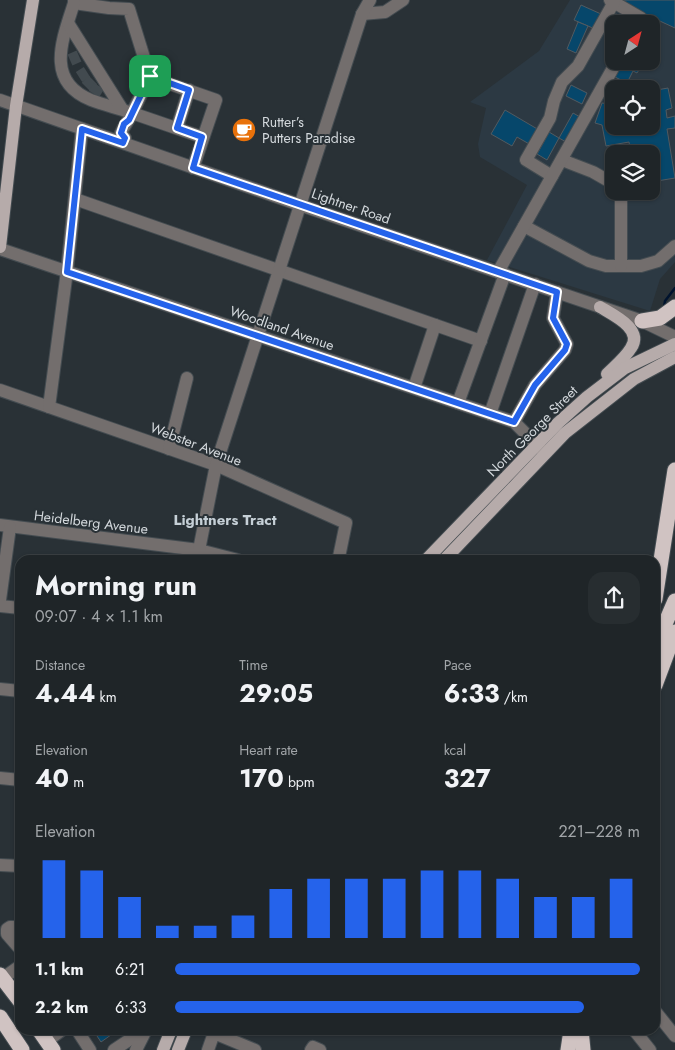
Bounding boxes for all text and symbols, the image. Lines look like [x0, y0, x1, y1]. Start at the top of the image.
north arrow [605, 15, 660, 70]
map controls [605, 15, 660, 200]
pin [129, 55, 171, 97]
icon: arrive [136, 62, 164, 90]
button: locate [605, 80, 660, 135]
place label: Rutter’s Putters Paradise [262, 112, 355, 148]
cafe icon: Rutter’s Putters Paradise [231, 117, 257, 143]
button: layers [605, 145, 660, 200]
street label: Lightner Road [309, 183, 393, 229]
street label: Woodland Avenue [227, 301, 337, 355]
street label: North George Street [482, 381, 582, 481]
street label: Webster Avenue [147, 417, 245, 471]
street label: Heidelberg Avenue [33, 505, 149, 539]
district label: Lightners Tract [174, 509, 277, 531]
text: Morning run [35, 565, 197, 606]
button: share [588, 572, 640, 624]
text: 09:07 · 4 × 1.1 km [35, 605, 163, 628]
text: Distance [35, 655, 85, 675]
text: Time [239, 655, 268, 675]
text: Pace [444, 655, 472, 675]
text: 4.44 [35, 675, 95, 711]
text: 29:05 [239, 675, 313, 711]
text: 6:33 [444, 675, 499, 711]
text: km [95, 687, 117, 707]
text: /km [499, 687, 528, 707]
text: Elevation [35, 740, 88, 760]
text: Heart rate [239, 740, 298, 760]
text: kcal [444, 740, 466, 760]
text: 40 [35, 760, 69, 796]
text: 170 [239, 760, 284, 796]
text: 327 [444, 760, 491, 796]
text: m [69, 772, 84, 792]
text: bpm [284, 772, 315, 792]
text: Elevation [35, 820, 95, 843]
text: 221–228 m [559, 820, 640, 843]
text: 1.1 km [35, 958, 84, 981]
text: 6:21 [115, 958, 145, 981]
text: 2.2 km [35, 996, 88, 1019]
text: 6:33 [115, 996, 147, 1019]

